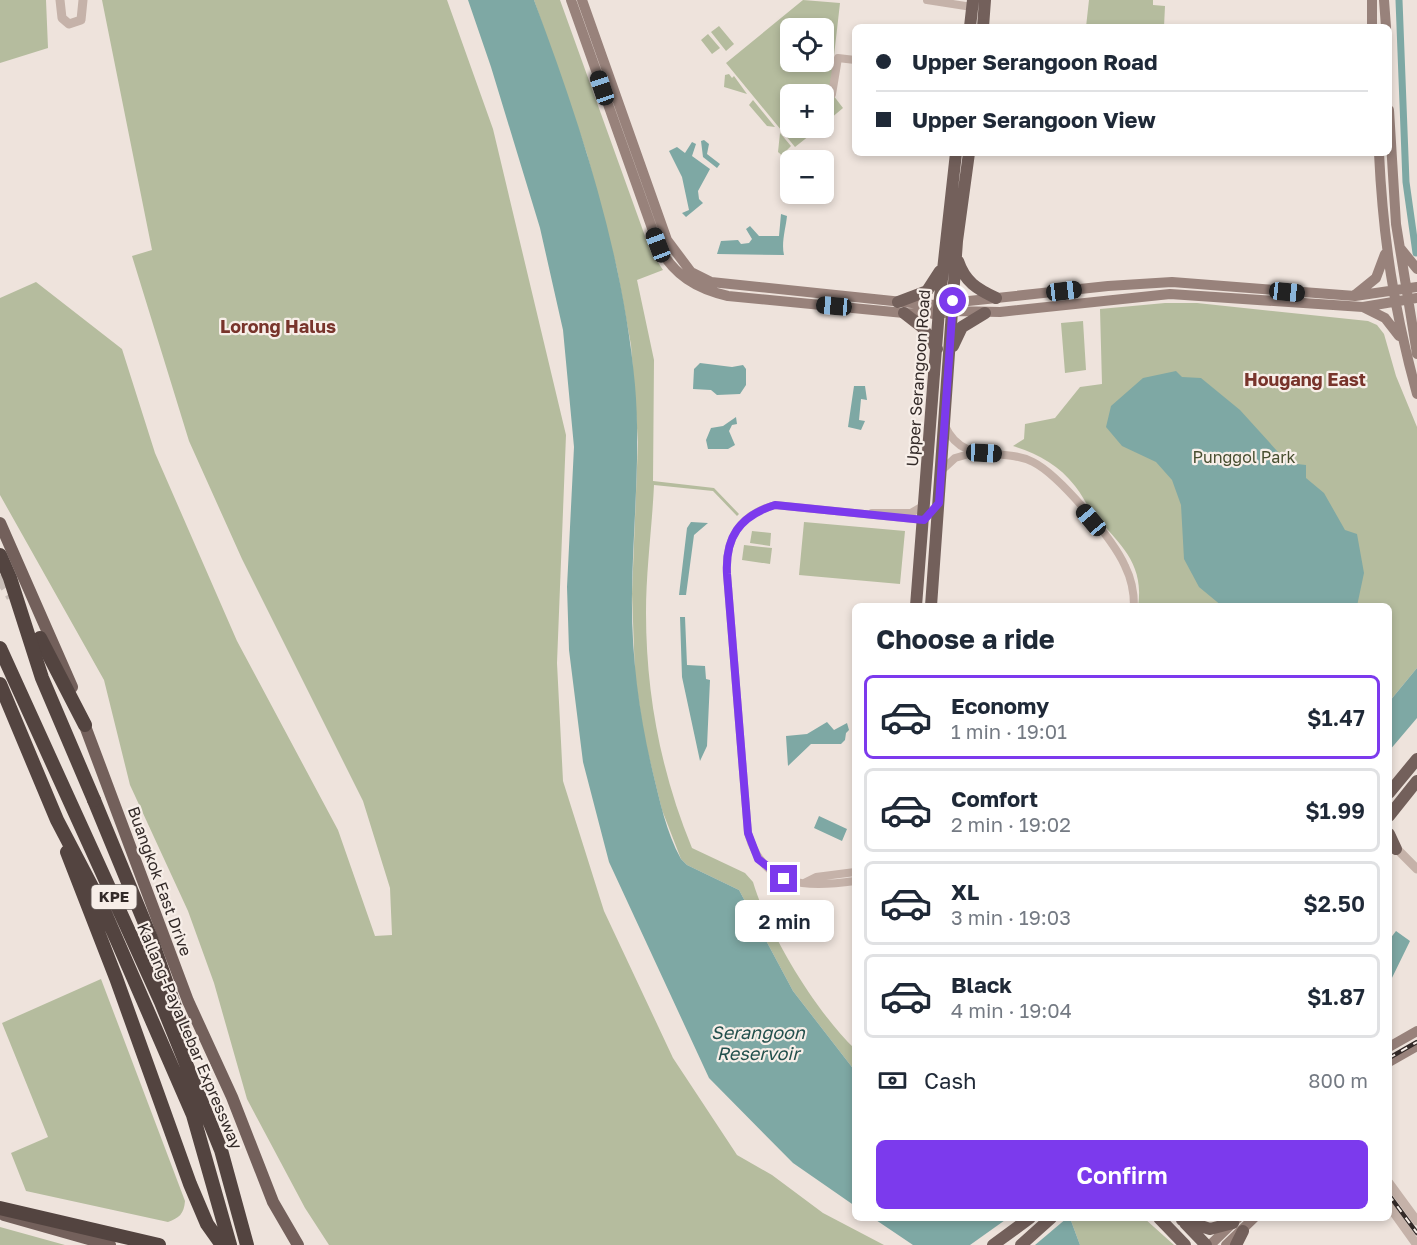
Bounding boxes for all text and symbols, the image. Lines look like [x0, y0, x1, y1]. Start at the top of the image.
map controls [780, 18, 834, 204]
button: locate [780, 18, 834, 72]
text: Upper Serangoon Road [912, 48, 1157, 75]
car [588, 68, 616, 108]
button: + [780, 84, 834, 138]
text: Upper Serangoon View [912, 106, 1156, 133]
button: − [780, 150, 834, 204]
car [643, 225, 673, 265]
car [1045, 280, 1083, 302]
car [1268, 281, 1306, 303]
route start [939, 287, 966, 314]
street label: Upper Serangoon Road [902, 289, 934, 467]
car [815, 295, 853, 317]
district label: Lorong Halus [220, 315, 336, 337]
district label: Hougang East [1244, 368, 1366, 390]
car [966, 443, 1002, 463]
park label: Punggol Park [1192, 447, 1296, 467]
car [1073, 500, 1109, 540]
text: Choose a ride [876, 623, 1055, 655]
icon: car [879, 690, 933, 744]
text: Economy [951, 692, 1049, 719]
text: $1.47 [1307, 704, 1365, 731]
text: 1 min · 19:01 [951, 719, 1067, 743]
icon: car [879, 783, 933, 837]
text: Comfort [951, 785, 1038, 812]
text: $1.99 [1305, 797, 1365, 824]
street label: Buangkok East Drive [124, 804, 196, 958]
text: 2 min · 19:02 [951, 812, 1071, 836]
route end [770, 865, 797, 892]
icon: car [879, 876, 933, 930]
text: XL [951, 878, 979, 905]
road number: KPE [92, 885, 136, 909]
text: $2.50 [1303, 890, 1365, 917]
callout: 2 min [734, 900, 834, 942]
text: 3 min · 19:03 [951, 905, 1071, 929]
text: 2 min [759, 909, 811, 933]
street label: Kallang-Paya Lebar Expressway [133, 920, 247, 1152]
icon: car [879, 969, 933, 1023]
text: Black [951, 971, 1012, 998]
text: $1.87 [1307, 983, 1365, 1010]
text: 4 min · 19:04 [951, 998, 1072, 1022]
water label: Serangoon Reservoir [711, 1021, 806, 1064]
icon: cash [876, 1064, 909, 1097]
text: Cash [924, 1067, 977, 1094]
text: 800 m [1308, 1068, 1368, 1092]
button: Confirm [876, 1140, 1368, 1209]

